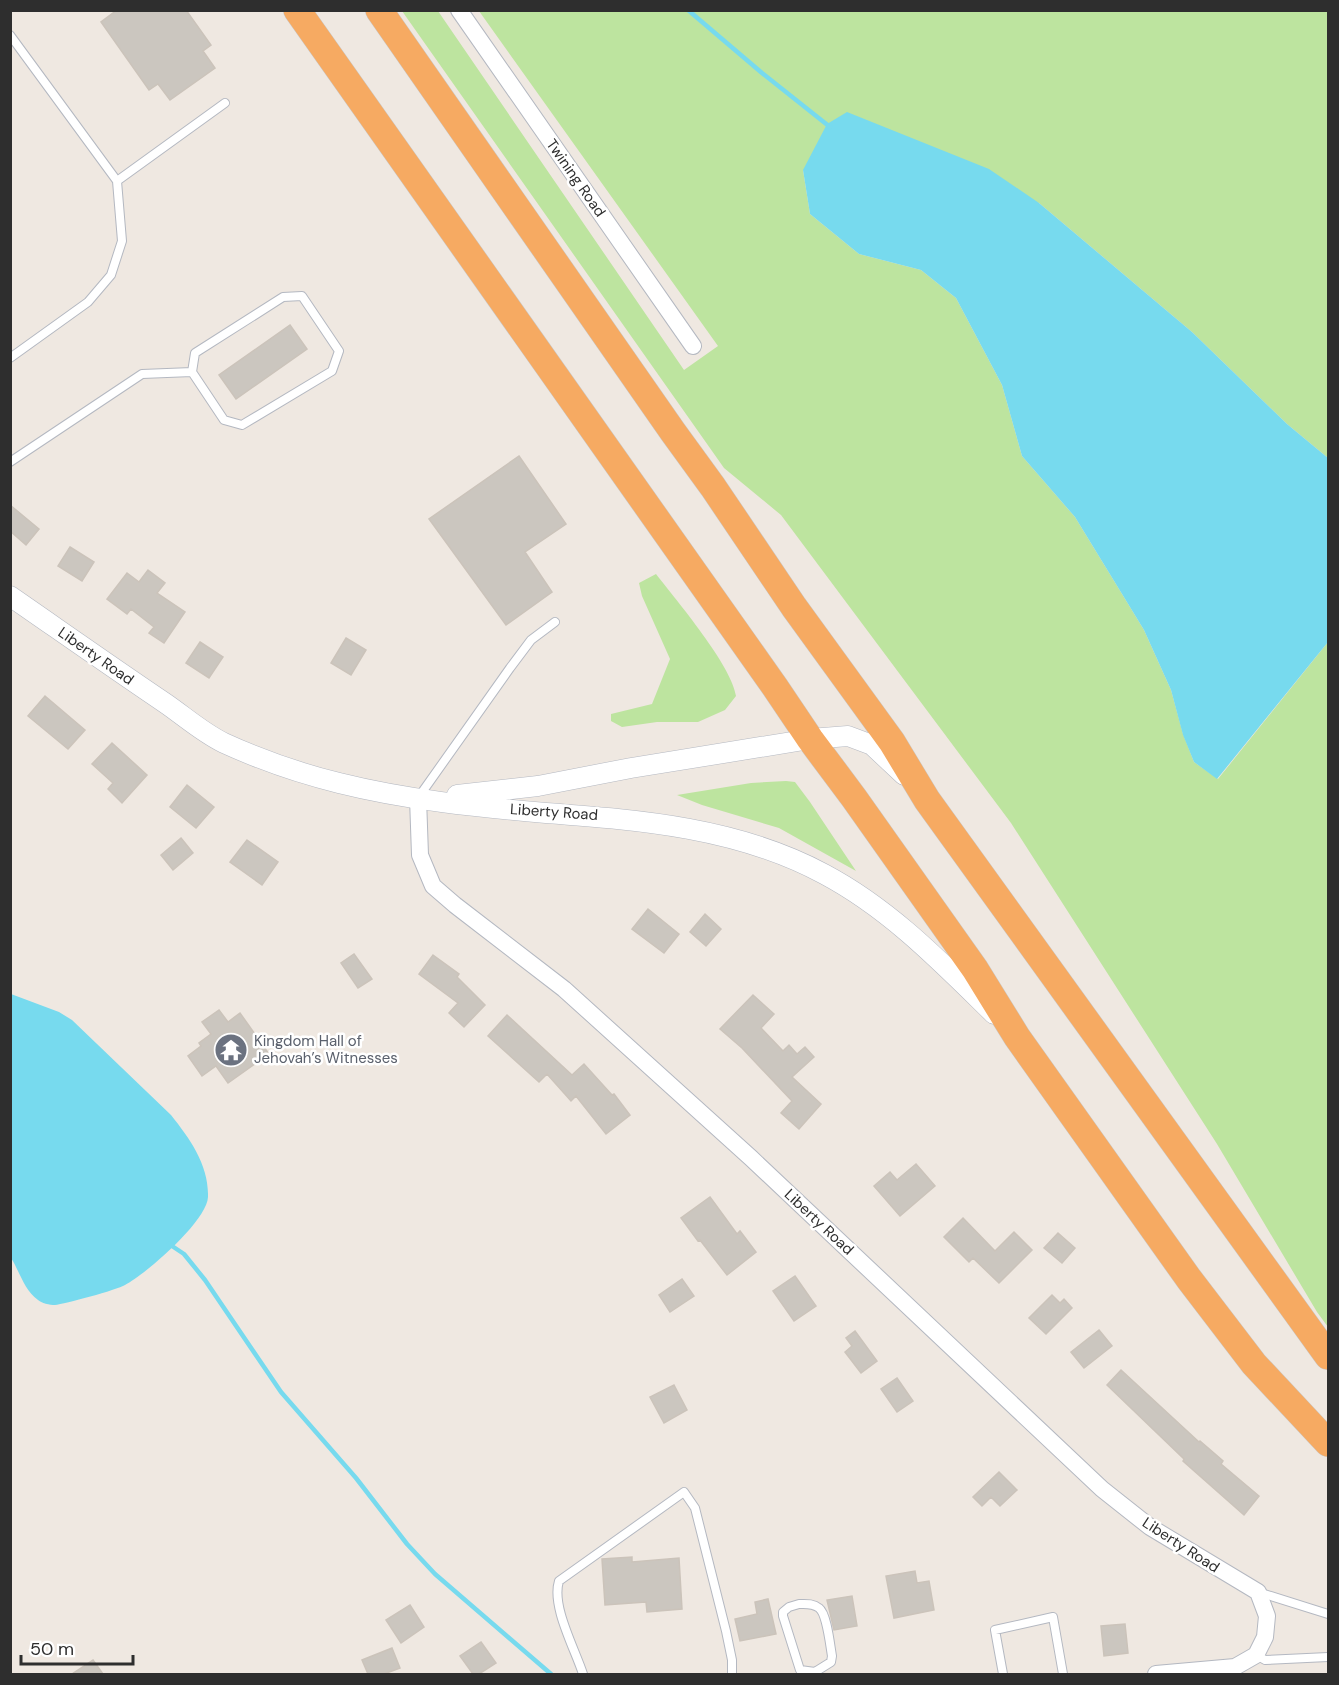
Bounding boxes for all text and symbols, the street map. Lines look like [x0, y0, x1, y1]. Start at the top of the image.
street label: Twining Road [542, 135, 610, 221]
street label: Liberty Road [54, 623, 138, 689]
street label: Liberty Road [509, 799, 599, 825]
place label: Kingdom Hall of Jehovah’s Witnesses [254, 1031, 398, 1068]
temple icon: Kingdom Hall of Jehovah’s Witnesses [213, 1032, 249, 1068]
street label: Liberty Road [780, 1185, 858, 1259]
street label: Liberty Road [1139, 1513, 1223, 1577]
scale bar [21, 1628, 134, 1666]
text: 50 m [30, 1637, 74, 1661]

